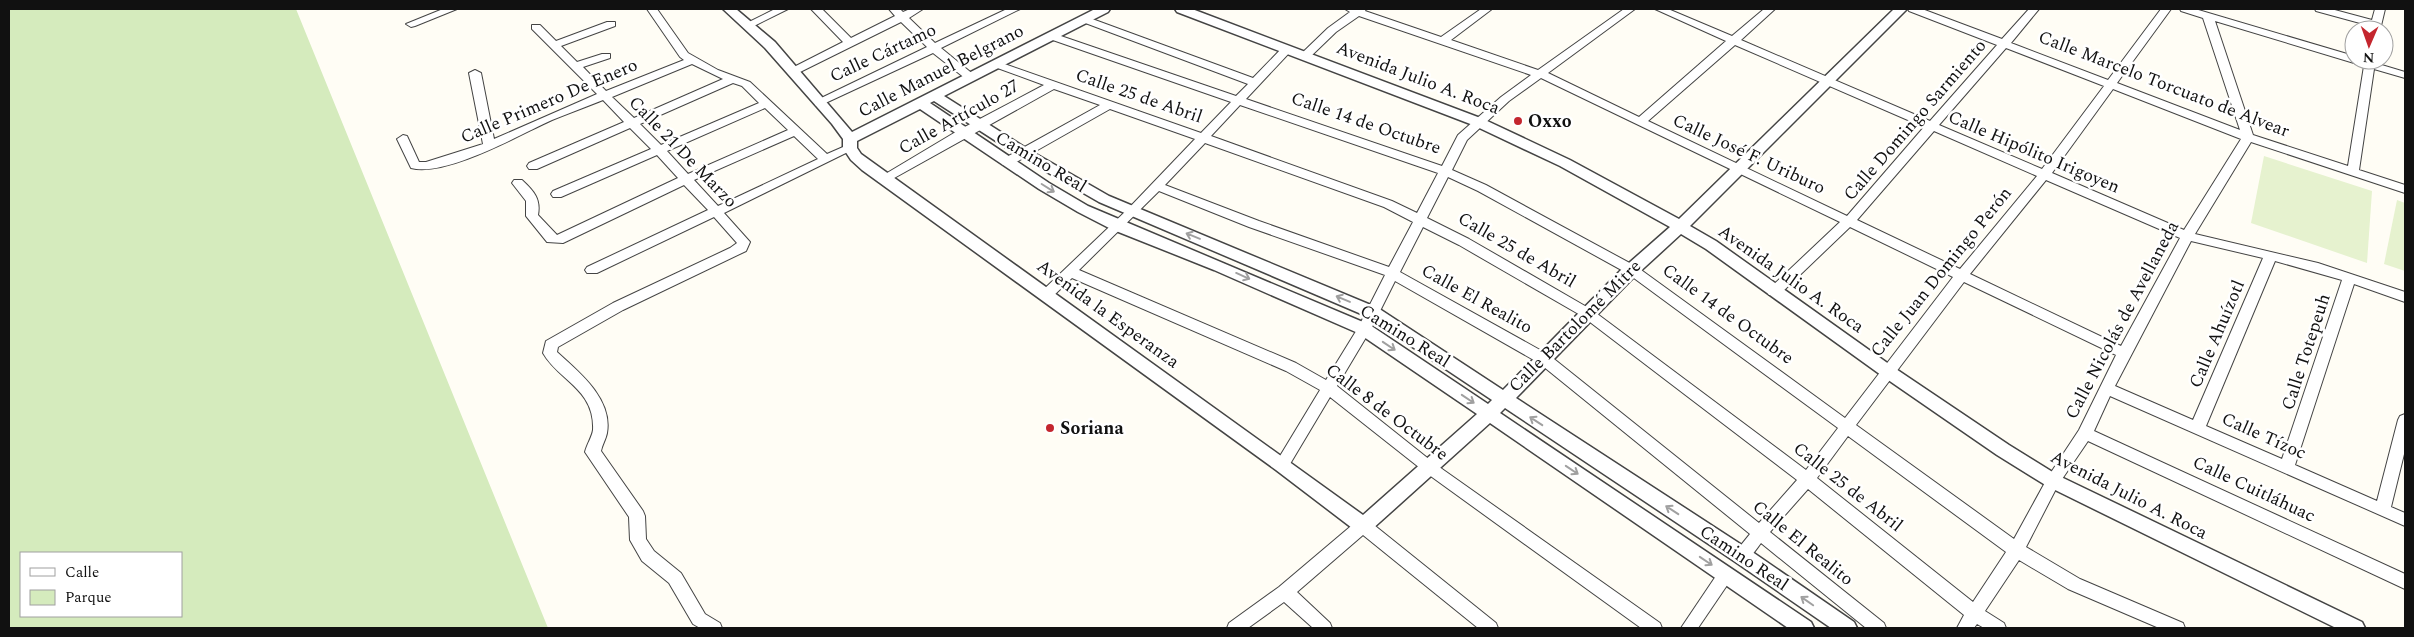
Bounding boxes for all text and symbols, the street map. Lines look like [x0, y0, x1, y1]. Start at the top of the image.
street label: Calle Cártamo [825, 16, 941, 90]
street label: Calle Manuel Belgrano [853, 17, 1029, 125]
north arrow [2344, 20, 2394, 70]
street label: Calle Marcelo Torcuato de Alvear [2034, 24, 2294, 144]
street label: Calle Domingo Sarmiento [1837, 33, 1993, 207]
street label: Avenida Julio A. Roca [1332, 34, 1504, 122]
text: N [2362, 47, 2375, 68]
street label: Calle Primero De Enero [456, 51, 642, 151]
street label: Calle 25 de Abril [1072, 62, 1206, 130]
street label: Calle Artículo 27 [894, 73, 1024, 161]
street label: Calle 14 de Octubre [1287, 85, 1445, 161]
street label: Calle 21 De Marzo [622, 90, 744, 214]
street label: Calle Hipólito Irigoyen [1944, 104, 2124, 200]
street label: Calle José F. Uriburo [1668, 107, 1830, 201]
place label: Oxxo [1528, 108, 1572, 135]
marker: Oxxo [1512, 115, 1524, 127]
street label: Camino Real [990, 124, 1092, 200]
street label: Calle Juan Domingo Perón [1864, 181, 2018, 363]
one-way arrow [1040, 184, 1054, 194]
street label: Calle 25 de Abril [1453, 205, 1581, 295]
street label: Calle Nicolás de Avellaneda [2058, 216, 2186, 424]
street label: Avenida Julio A. Roca [1712, 218, 1870, 340]
one-way arrow [1186, 231, 1201, 240]
street label: Avenida la Esperanza [1031, 253, 1185, 375]
street label: Calle Bartolomé Mitre [1502, 253, 1648, 399]
street label: Calle El Realito [1416, 257, 1538, 341]
street label: Calle 14 de Octubre [1657, 257, 1799, 371]
one-way arrow [1235, 271, 1250, 281]
street label: Calle Ahuízotl [2182, 276, 2252, 392]
street label: Calle Totepeuh [2274, 290, 2338, 414]
one-way arrow [1336, 294, 1351, 304]
street label: Camino Real [1354, 297, 1456, 375]
one-way arrow [1382, 342, 1396, 352]
street label: Calle 8 de Octubre [1320, 357, 1454, 467]
one-way arrow [1460, 394, 1474, 404]
street label: Calle Tízoc [2217, 405, 2311, 467]
place label: Soriana [1060, 415, 1124, 442]
one-way arrow [1530, 416, 1544, 426]
marker: Soriana [1044, 422, 1056, 434]
street label: Calle 25 de Abril [1787, 436, 1909, 538]
street label: Avenida Julio A. Roca [2046, 444, 2212, 546]
street label: Calle Cuitláhuac [2188, 449, 2320, 529]
one-way arrow [1565, 465, 1579, 475]
street label: Calle El Realito [1746, 494, 1860, 592]
one-way arrow [1666, 505, 1680, 515]
street label: Camino Real [1694, 518, 1794, 598]
legend [20, 552, 182, 617]
one-way arrow [1699, 557, 1713, 567]
text: Calle [65, 561, 99, 584]
text: Parque [65, 586, 112, 609]
one-way arrow [1800, 596, 1814, 606]

